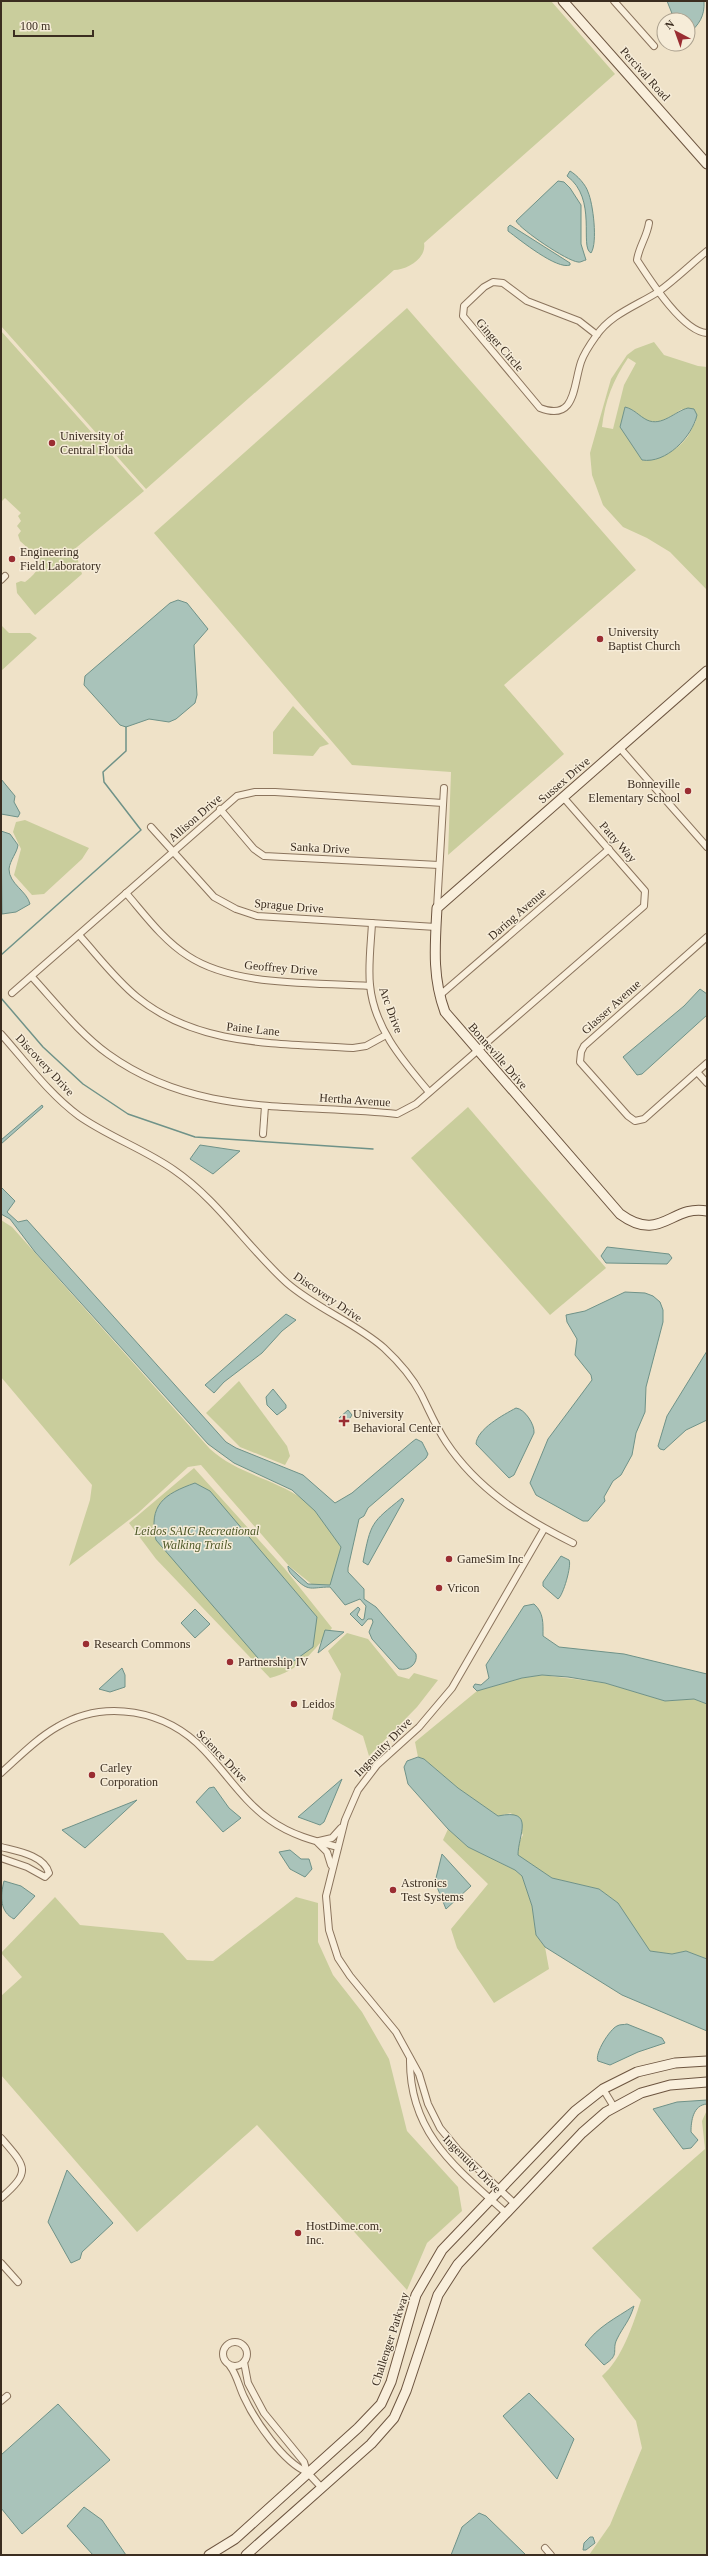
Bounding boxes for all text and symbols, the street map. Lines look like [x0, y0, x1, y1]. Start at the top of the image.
scale bar [14, 12, 93, 38]
north arrow [656, 12, 696, 52]
text: N [663, 17, 676, 32]
text: 100 m [20, 19, 51, 33]
street label: Percival Road [617, 44, 673, 104]
street label: Ginger Circle [473, 316, 527, 374]
place label: University of Central Florida [60, 429, 134, 457]
marker: University of Central Florida [47, 438, 57, 448]
place label: Engineering Field Laboratory [20, 545, 101, 573]
marker: Engineering Field Laboratory [7, 554, 17, 564]
place label: University Baptist Church [608, 625, 680, 653]
marker: University Baptist Church [595, 634, 605, 644]
street label: Sussex Drive [535, 754, 593, 806]
place label: Bonneville Elementary School [588, 777, 681, 805]
marker: Bonneville Elementary School [683, 786, 693, 796]
street label: Allison Drive [166, 791, 224, 845]
street label: Patty Way [597, 819, 639, 865]
street label: Sanka Drive [290, 839, 350, 857]
street label: Daring Avenue [485, 885, 549, 943]
street label: Sprague Drive [254, 896, 324, 916]
street label: Geoffrey Drive [244, 958, 318, 978]
street label: Glasser Avenue [579, 977, 643, 1037]
street label: Arc Drive [376, 985, 406, 1035]
street label: Paine Lane [226, 1019, 280, 1039]
street label: Bonneville Drive [465, 1020, 531, 1092]
street label: Discovery Drive [13, 1031, 77, 1099]
street label: Hertha Avenue [319, 1091, 391, 1109]
street label: Discovery Drive [291, 1269, 365, 1325]
place label: University Behavioral Center [353, 1407, 441, 1435]
marker: University Behavioral Center [338, 1415, 350, 1427]
park label: Leidos SAIC Recreational Walking Trails [134, 1524, 260, 1552]
place label: GameSim Inc [457, 1552, 523, 1566]
marker: GameSim Inc [444, 1554, 454, 1564]
place label: Vricon [447, 1581, 480, 1595]
marker: Vricon [434, 1583, 444, 1593]
place label: Research Commons [94, 1637, 191, 1651]
marker: Research Commons [81, 1639, 91, 1649]
place label: Partnership IV [238, 1655, 309, 1669]
marker: Partnership IV [225, 1657, 235, 1667]
place label: Leidos [302, 1697, 335, 1711]
marker: Leidos [289, 1699, 299, 1709]
street label: Ingenuity Drive [351, 1715, 415, 1779]
street label: Science Drive [193, 1727, 251, 1785]
place label: Carley Corporation [100, 1761, 158, 1789]
marker: Carley Corporation [87, 1770, 97, 1780]
place label: Astronics Test Systems [401, 1876, 464, 1904]
marker: Astronics Test Systems [388, 1885, 398, 1895]
street label: Ingenuity Drive [440, 2132, 504, 2196]
place label: HostDime.com, Inc. [306, 2219, 382, 2247]
marker: HostDime.com, Inc. [293, 2228, 303, 2238]
street label: Challenger Parkway [368, 2290, 412, 2388]

